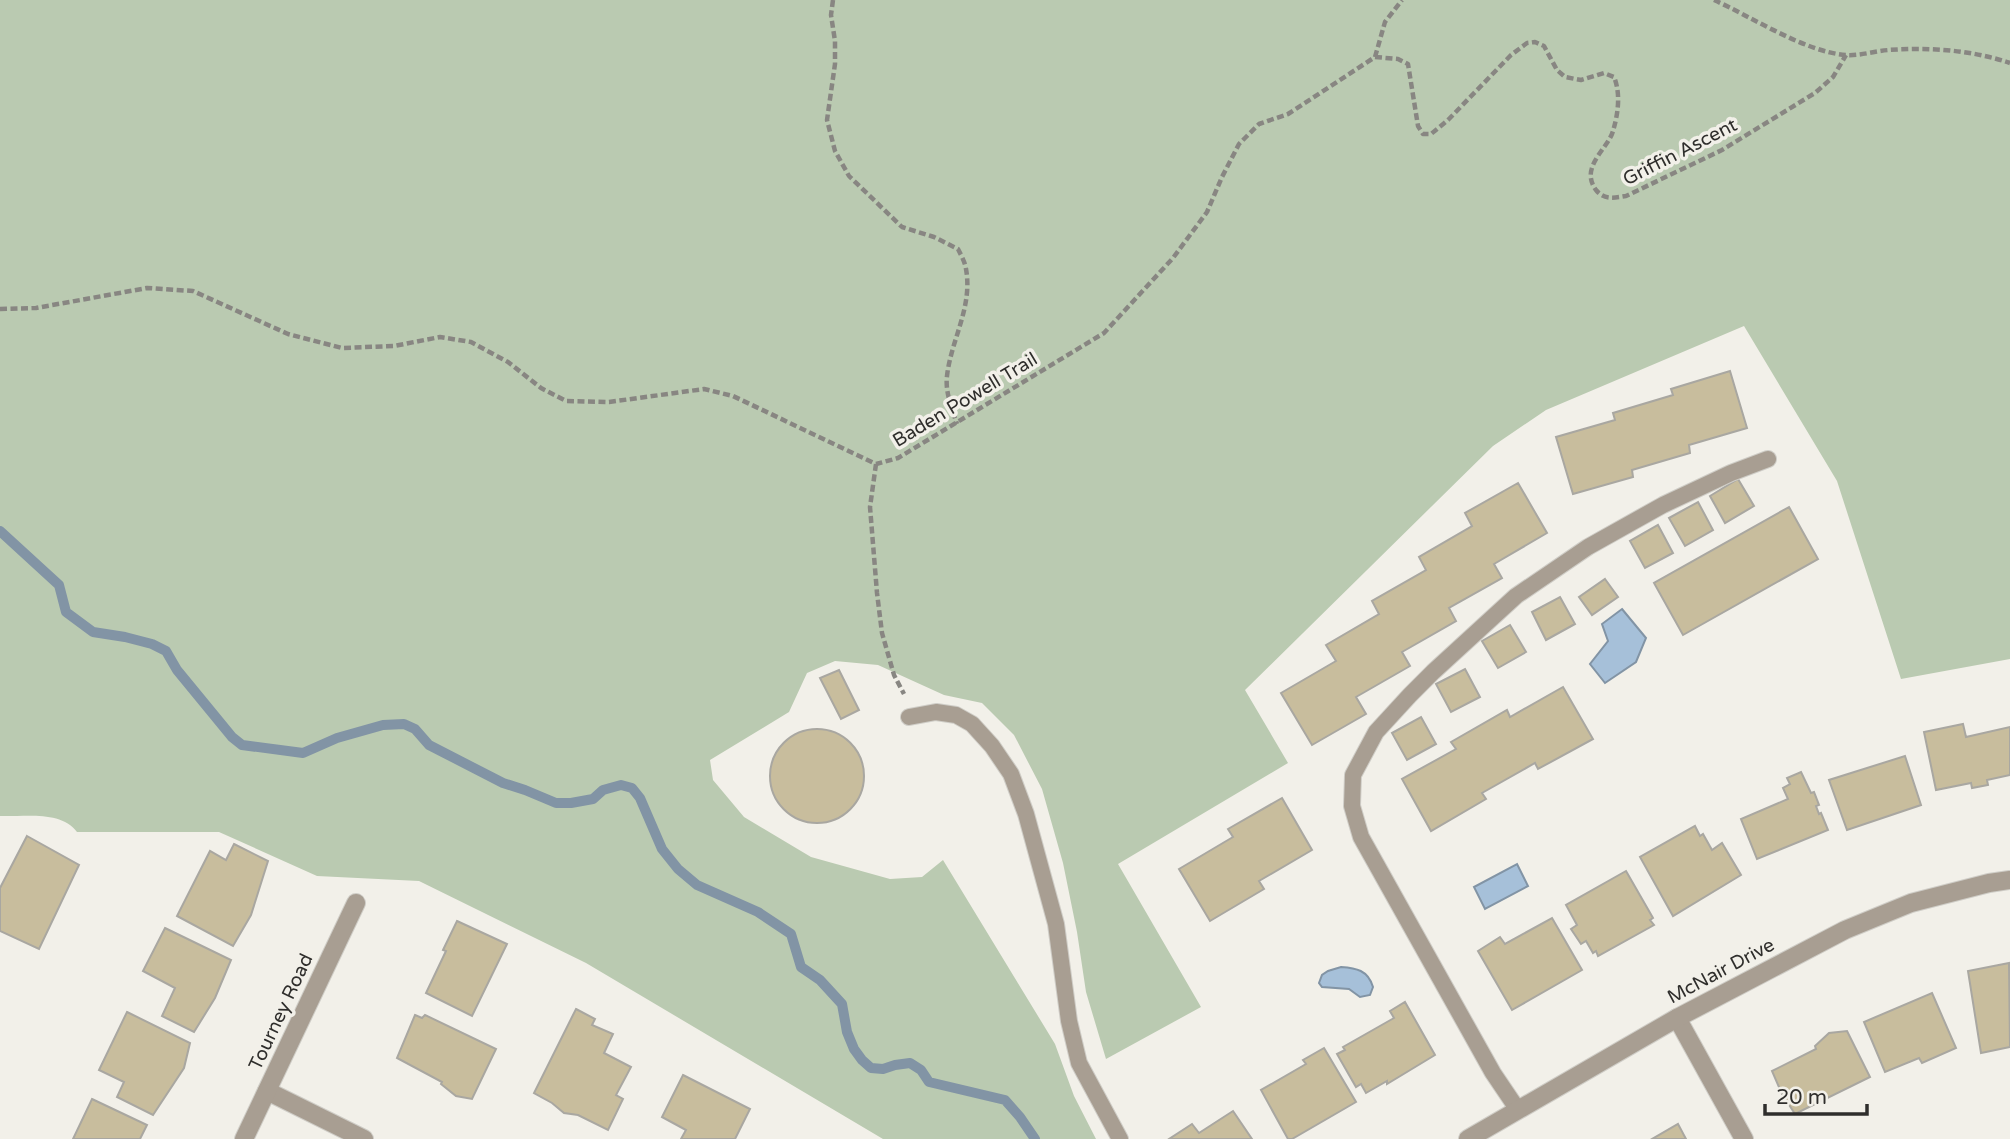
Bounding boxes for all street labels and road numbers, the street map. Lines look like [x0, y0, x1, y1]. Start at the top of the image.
street label: Griffin Ascent [1619, 114, 1741, 190]
street label: Baden Powell Trail [889, 348, 1041, 452]
street label: McNair Drive [1664, 934, 1778, 1008]
street label: Tourney Road [244, 950, 318, 1074]

